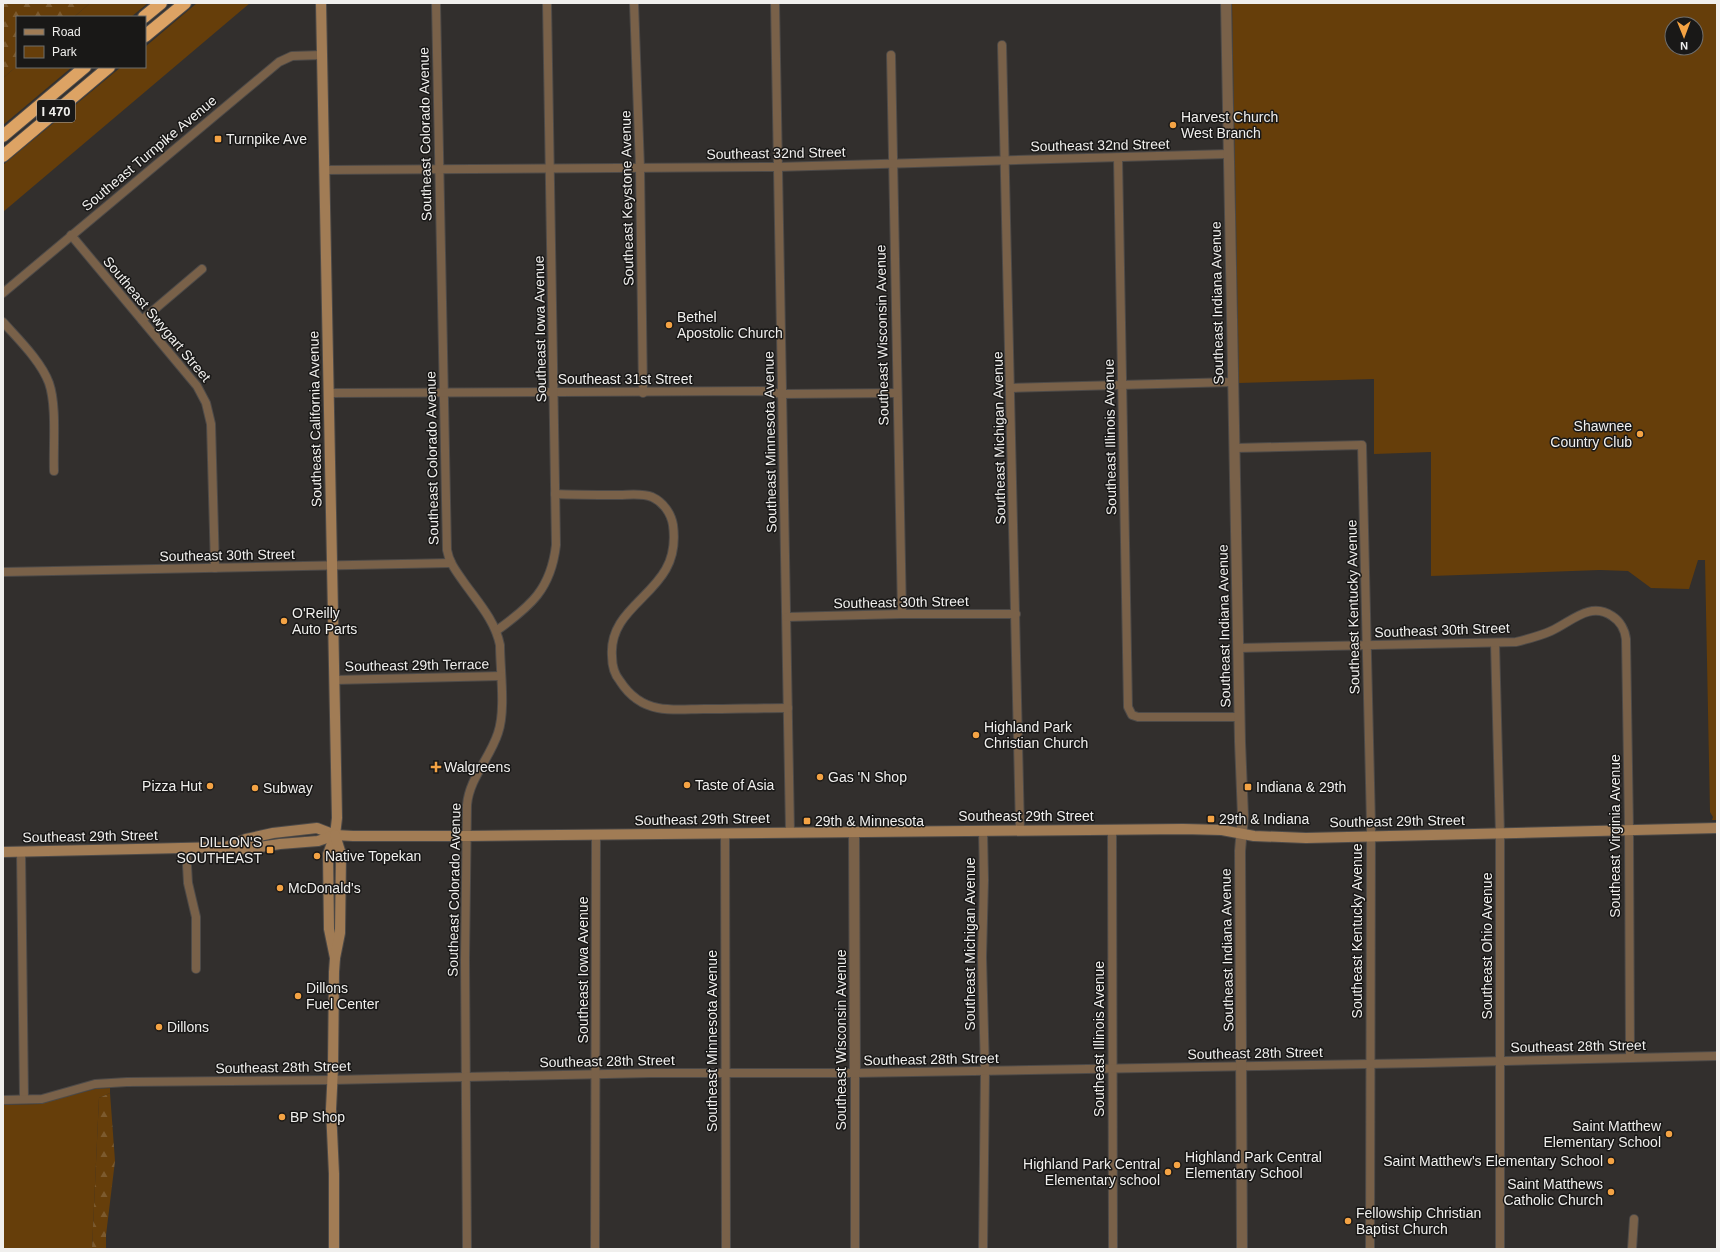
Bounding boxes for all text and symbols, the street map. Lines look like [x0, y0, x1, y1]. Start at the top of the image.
legend [16, 16, 146, 68]
north arrow [1664, 16, 1704, 56]
text: Road [52, 25, 81, 39]
text: N [1680, 40, 1688, 52]
text: Park [52, 45, 78, 59]
street label: Southeast Colorado Avenue [415, 47, 435, 221]
street label: Southeast Turnpike Avenue [78, 92, 220, 214]
road number: I 470 [37, 100, 75, 122]
place label: Harvest Church West Branch [1181, 109, 1278, 141]
street label: Southeast Keystone Avenue [617, 110, 637, 286]
marker: Harvest Church West Branch [1168, 120, 1178, 130]
place label: Turnpike Ave [226, 131, 307, 147]
marker: Turnpike Ave [213, 134, 223, 144]
street label: Southeast 32nd Street [1030, 136, 1170, 154]
street label: Southeast 32nd Street [706, 144, 846, 162]
street label: Southeast Indiana Avenue [1208, 221, 1226, 385]
street label: Southeast Wisconsin Avenue [872, 244, 892, 426]
street label: Southeast Swygart Street [100, 253, 214, 385]
street label: Southeast Iowa Avenue [531, 255, 549, 403]
place label: Bethel Apostolic Church [677, 309, 783, 341]
marker: Bethel Apostolic Church [664, 320, 674, 330]
street label: Southeast California Avenue [305, 330, 325, 507]
street label: Southeast Minnesota Avenue [760, 351, 780, 533]
street label: Southeast Michigan Avenue [989, 351, 1009, 525]
street label: Southeast Illinois Avenue [1101, 359, 1119, 515]
street label: Southeast Colorado Avenue [422, 371, 442, 545]
street label: Southeast 31st Street [558, 371, 692, 387]
place label: Shawnee Country Club [1550, 418, 1632, 450]
marker: Shawnee Country Club [1635, 429, 1645, 439]
street label: Southeast Kentucky Avenue [1343, 519, 1363, 695]
street label: Southeast Indiana Avenue [1215, 544, 1233, 708]
street label: Southeast 30th Street [159, 546, 295, 564]
street label: Southeast 30th Street [833, 593, 969, 611]
place label: O'Reilly Auto Parts [292, 605, 357, 637]
marker: O'Reilly Auto Parts [279, 616, 289, 626]
street label: Southeast 30th Street [1374, 620, 1510, 640]
street label: Southeast 29th Terrace [345, 656, 490, 674]
place label: Highland Park Christian Church [984, 719, 1088, 751]
marker: Highland Park Christian Church [971, 730, 981, 740]
street label: Southeast Virginia Avenue [1607, 754, 1623, 918]
place label: Walgreens [444, 759, 510, 775]
marker: Walgreens [431, 762, 441, 772]
place label: Gas 'N Shop [828, 769, 907, 785]
marker: Gas 'N Shop [815, 772, 825, 782]
place label: Taste of Asia [695, 777, 775, 793]
place label: Pizza Hut [142, 778, 202, 794]
place label: Indiana & 29th [1256, 779, 1346, 795]
place label: Subway [263, 780, 313, 796]
marker: Taste of Asia [682, 780, 692, 790]
marker: Pizza Hut [205, 781, 215, 791]
marker: Indiana & 29th [1243, 782, 1253, 792]
marker: Subway [250, 783, 260, 793]
street label: Southeast Colorado Avenue [444, 803, 464, 977]
street label: Southeast 29th Street [958, 808, 1094, 824]
street label: Southeast 29th Street [634, 810, 770, 828]
place label: 29th & Indiana [1219, 811, 1310, 827]
street label: Southeast 29th Street [1329, 812, 1465, 830]
place label: 29th & Minnesota [815, 813, 924, 829]
marker: 29th & Indiana [1206, 814, 1216, 824]
marker: 29th & Minnesota [802, 816, 812, 826]
street label: Southeast 29th Street [22, 827, 158, 845]
place label: DILLON'S SOUTHEAST [176, 834, 262, 866]
street label: Southeast Kentucky Avenue [1349, 843, 1365, 1018]
marker: DILLON'S SOUTHEAST [265, 845, 275, 855]
place label: Native Topekan [325, 848, 421, 864]
marker: Native Topekan [312, 851, 322, 861]
street label: Southeast Michigan Avenue [962, 857, 978, 1031]
street label: Southeast Indiana Avenue [1218, 868, 1236, 1032]
street label: Southeast Ohio Avenue [1479, 872, 1495, 1019]
place label: McDonald's [288, 880, 361, 896]
marker: McDonald's [275, 883, 285, 893]
street label: Southeast Iowa Avenue [575, 896, 591, 1043]
street label: Southeast Wisconsin Avenue [833, 949, 849, 1131]
street label: Southeast Minnesota Avenue [704, 950, 720, 1132]
street label: Southeast Illinois Avenue [1091, 961, 1107, 1117]
place label: Dillons Fuel Center [306, 980, 379, 1012]
marker: Dillons Fuel Center [293, 991, 303, 1001]
place label: Dillons [167, 1019, 209, 1035]
marker: Dillons [154, 1022, 164, 1032]
street label: Southeast 28th Street [1510, 1037, 1646, 1055]
street label: Southeast 28th Street [1187, 1044, 1323, 1062]
street label: Southeast 28th Street [863, 1050, 999, 1068]
street label: Southeast 28th Street [539, 1052, 675, 1070]
street label: Southeast 28th Street [215, 1058, 351, 1076]
place label: BP Shop [290, 1109, 345, 1125]
marker: BP Shop [277, 1112, 287, 1122]
place label: Saint Matthew Elementary School [1543, 1118, 1662, 1150]
marker: Saint Matthew Elementary School [1664, 1129, 1674, 1139]
place label: Highland Park Central Elementary School [1185, 1149, 1322, 1181]
place label: Saint Matthew's Elementary School [1383, 1153, 1603, 1169]
place label: Highland Park Central Elementary school [1023, 1156, 1160, 1188]
marker: Saint Matthew's Elementary School [1606, 1156, 1616, 1166]
marker: Highland Park Central Elementary School [1172, 1160, 1182, 1170]
marker: Highland Park Central Elementary school [1163, 1167, 1173, 1177]
place label: Saint Matthews Catholic Church [1503, 1176, 1603, 1208]
marker: Saint Matthews Catholic Church [1606, 1187, 1616, 1197]
place label: Fellowship Christian Baptist Church [1356, 1205, 1481, 1237]
marker: Fellowship Christian Baptist Church [1343, 1216, 1353, 1226]

